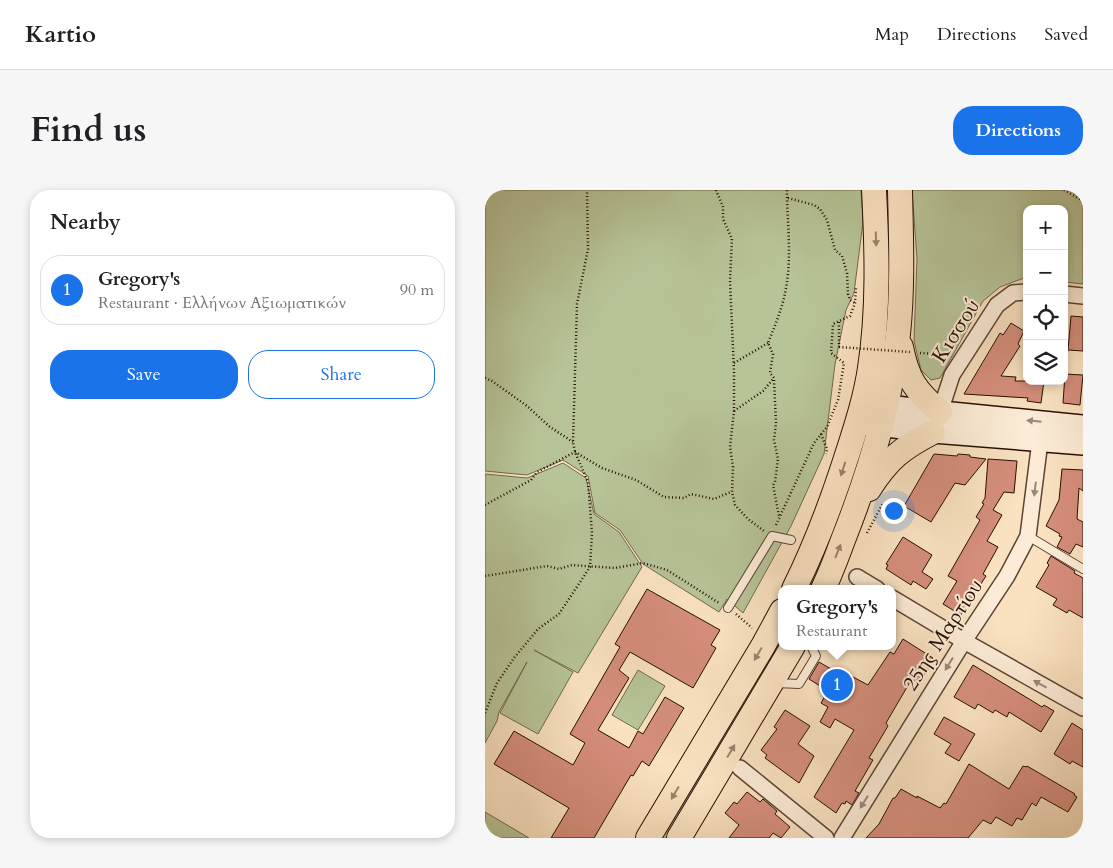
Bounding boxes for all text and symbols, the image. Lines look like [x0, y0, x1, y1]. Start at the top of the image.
text: Kartio [25, 18, 96, 51]
text: Map [875, 22, 909, 47]
text: Directions [937, 22, 1016, 47]
text: Saved [1044, 22, 1088, 47]
text: Find us [30, 106, 146, 154]
button: Directions [953, 106, 1083, 155]
map controls [1023, 205, 1068, 385]
button: + [1023, 205, 1068, 250]
text: Nearby [50, 208, 121, 237]
one-way arrow [872, 231, 880, 247]
button: − [1023, 250, 1068, 295]
text: Gregory's [98, 266, 180, 292]
text: 1 [63, 279, 71, 301]
text: 90 m [400, 279, 434, 301]
text: Restaurant · Ελλήνων Αξιωματικών [98, 292, 346, 314]
street label: Κισσού [925, 293, 987, 369]
button: locate [1023, 295, 1068, 340]
button: layers [1023, 340, 1068, 385]
button: Save [50, 350, 238, 399]
button: Share [248, 350, 435, 399]
one-way arrow [1026, 417, 1042, 425]
one-way arrow [839, 461, 846, 476]
one-way arrow [1030, 481, 1038, 497]
your location [881, 498, 907, 524]
one-way arrow [835, 544, 843, 558]
street label: 25ης Μαρτίου [896, 573, 990, 697]
popup [778, 585, 896, 650]
text: Gregory's [796, 594, 878, 620]
text: Restaurant [796, 620, 867, 642]
one-way arrow [754, 648, 763, 661]
one-way arrow [945, 657, 954, 670]
pin: 1 [821, 666, 853, 704]
one-way arrow [1033, 680, 1048, 688]
one-way arrow [726, 744, 735, 757]
one-way arrow [670, 787, 679, 800]
one-way arrow [859, 795, 868, 809]

